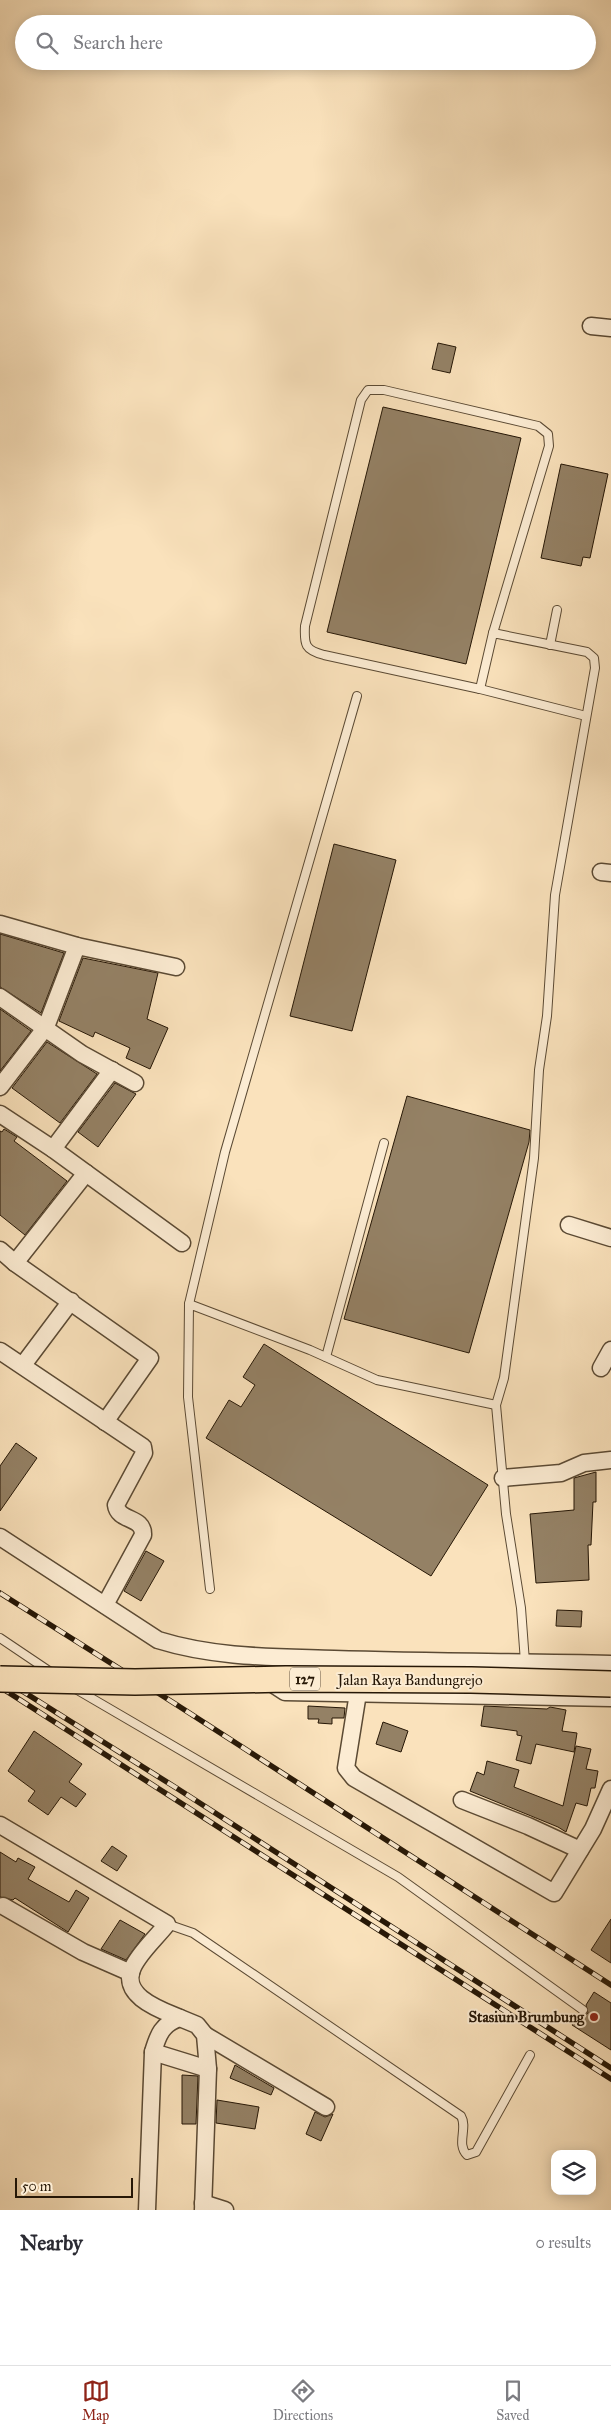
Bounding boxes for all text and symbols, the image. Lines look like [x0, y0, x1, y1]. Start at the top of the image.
search box [15, 15, 596, 70]
icon: search [33, 29, 61, 57]
text: Search here [73, 31, 163, 54]
road number: 127 [290, 1668, 320, 1690]
street label: Jalan Raya Bandungrejo [335, 1671, 483, 1690]
place label: Stasiun Brumbung [468, 2008, 585, 2027]
marker: Stasiun Brumbung [588, 2011, 600, 2023]
map controls [551, 2150, 596, 2195]
button: layers [551, 2150, 596, 2195]
scale bar [15, 2175, 132, 2198]
text: 50 m [22, 2178, 51, 2195]
text: Nearby [20, 2230, 83, 2256]
text: 0 results [536, 2233, 591, 2252]
tab: Map [82, 2377, 110, 2424]
tab: Directions [273, 2377, 333, 2424]
tab: Saved [496, 2377, 529, 2424]

